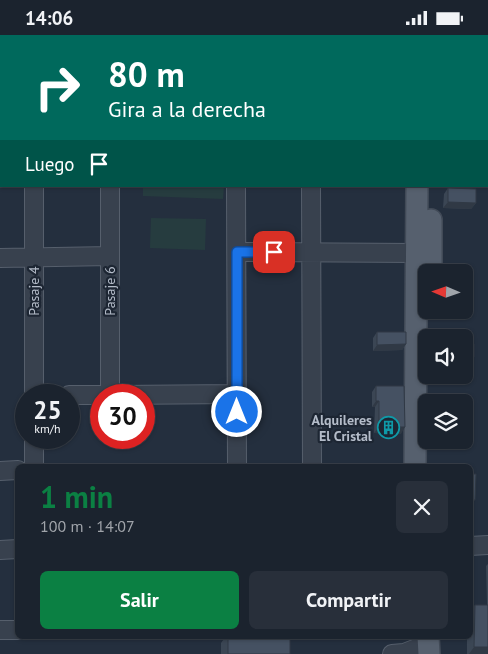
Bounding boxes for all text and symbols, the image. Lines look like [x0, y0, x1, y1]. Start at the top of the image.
text: 14:06 [25, 6, 73, 30]
text: 80 m [108, 51, 185, 97]
icon: right [25, 55, 90, 120]
text: Gira a la derecha [108, 95, 266, 123]
icon: arrive [85, 150, 113, 178]
text: Luego [25, 152, 75, 176]
pin [253, 231, 295, 273]
icon: arrive [260, 238, 288, 266]
north arrow [418, 264, 472, 319]
map controls [418, 264, 473, 449]
street label: Pasaje 4 [25, 266, 43, 316]
street label: Pasaje 6 [101, 266, 119, 316]
button: sound [418, 329, 473, 384]
speed limit sign: 30 [90, 384, 155, 449]
position arrow [210, 385, 262, 437]
text: 25 [33, 394, 62, 426]
button: layers [418, 394, 473, 449]
place label: Alquileres El Cristal [311, 411, 373, 445]
building icon: Alquileres El Cristal [376, 416, 400, 440]
text: km/h [34, 421, 61, 436]
text: 1 min [40, 477, 113, 516]
button: close [396, 481, 448, 533]
text: 100 m · 14:07 [40, 516, 135, 536]
button: Salir [40, 571, 239, 629]
button: Compartir [249, 571, 448, 629]

